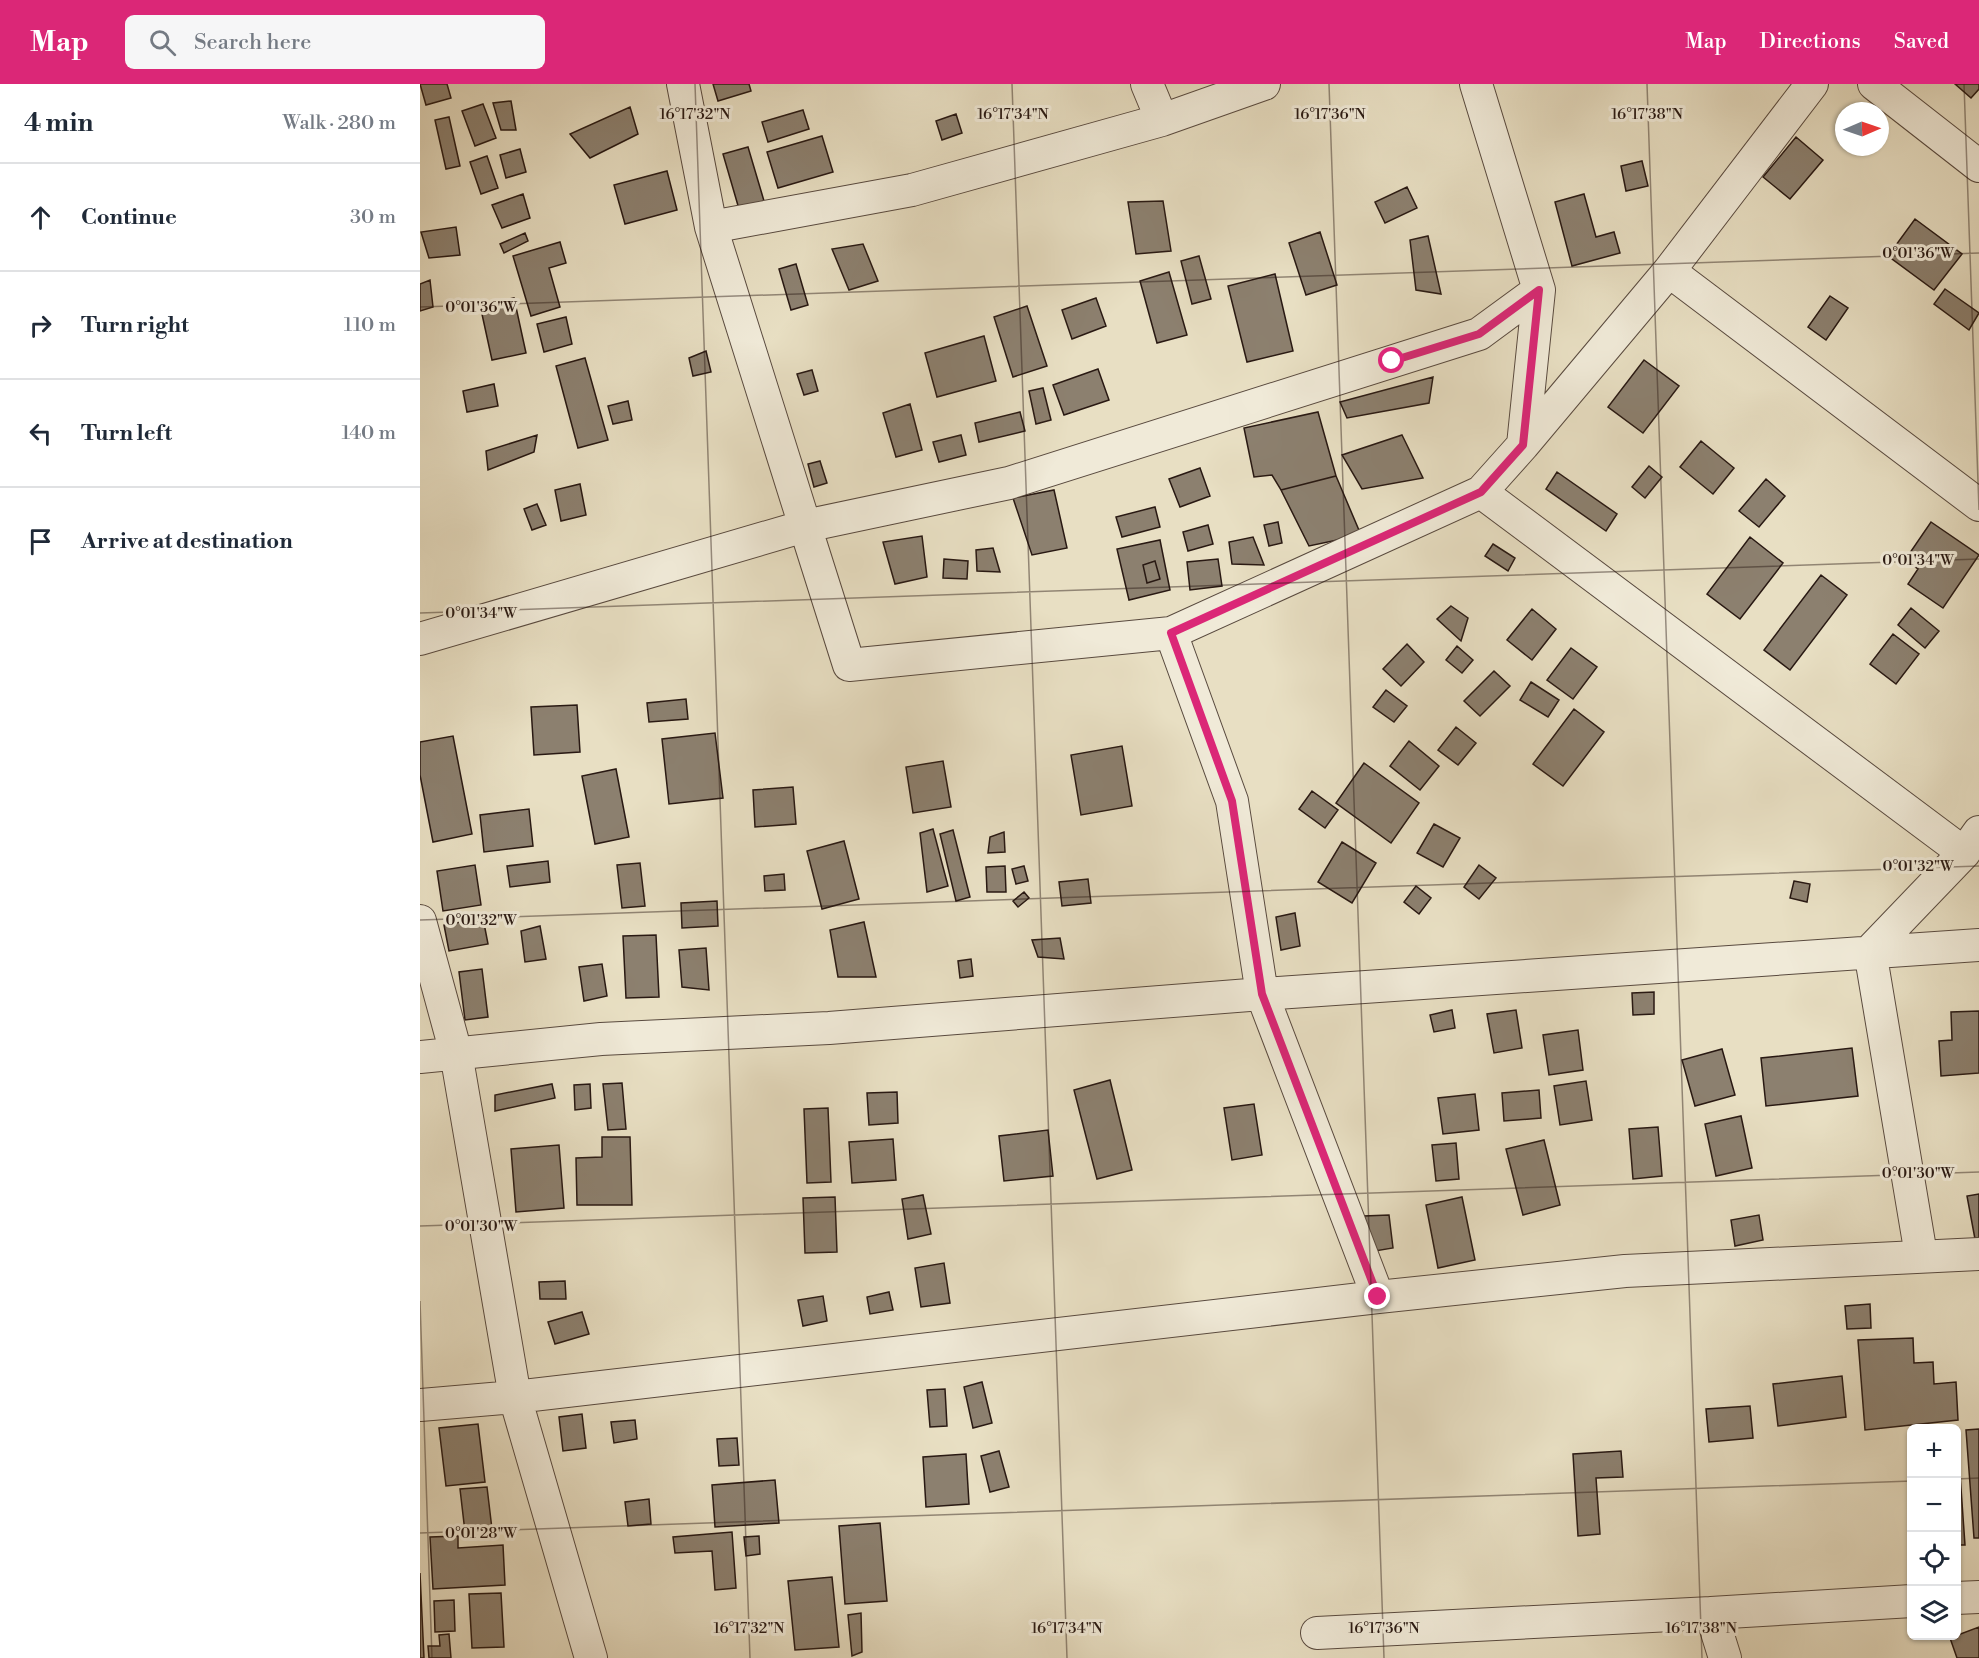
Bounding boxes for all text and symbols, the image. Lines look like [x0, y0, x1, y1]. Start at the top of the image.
search box [125, 15, 545, 69]
text: Map [30, 25, 89, 60]
icon: search [146, 26, 179, 59]
text: Search here [194, 29, 311, 56]
text: Map [1685, 29, 1727, 55]
text: Directions [1760, 29, 1861, 55]
text: Saved [1894, 29, 1949, 55]
north arrow [1835, 102, 1889, 156]
text: 16°17'32"N [660, 105, 730, 124]
text: 16°17'34"N [977, 105, 1049, 124]
text: 16°17'36"N [1294, 105, 1366, 124]
text: 16°17'38"N [1611, 105, 1683, 124]
text: 4 min [24, 107, 94, 139]
text: Walk · 280 m [283, 111, 396, 136]
icon: ahead [24, 201, 57, 234]
text: Continue [81, 204, 177, 231]
text: 30 m [350, 205, 396, 230]
text: 0°01'36"W [1882, 244, 1954, 263]
text: 0°01'36"W [445, 298, 517, 317]
icon: right [24, 309, 57, 342]
text: Turn right [81, 312, 189, 339]
text: 110 m [344, 313, 396, 338]
route start [1378, 347, 1404, 373]
icon: left [24, 417, 57, 450]
text: Turn left [81, 420, 172, 447]
text: 140 m [341, 421, 396, 446]
icon: arrive [24, 525, 57, 558]
text: Arrive at destination [81, 528, 293, 555]
text: 0°01'34"W [1882, 551, 1954, 570]
text: 0°01'34"W [445, 604, 517, 623]
text: 0°01'32"W [1882, 857, 1954, 876]
text: 0°01'32"W [445, 911, 517, 930]
text: 0°01'30"W [1882, 1164, 1955, 1183]
text: 0°01'30"W [445, 1217, 518, 1236]
route end [1364, 1283, 1390, 1309]
map controls [1907, 1424, 1961, 1640]
button: + [1907, 1424, 1961, 1478]
button: − [1907, 1478, 1961, 1532]
text: 0°01'28"W [445, 1524, 517, 1543]
button: locate [1907, 1532, 1961, 1586]
button: layers [1907, 1586, 1961, 1640]
text: 16°17'32"N [714, 1619, 784, 1638]
text: 16°17'34"N [1031, 1619, 1103, 1638]
text: 16°17'36"N [1348, 1619, 1420, 1638]
text: 16°17'38"N [1665, 1619, 1737, 1638]

